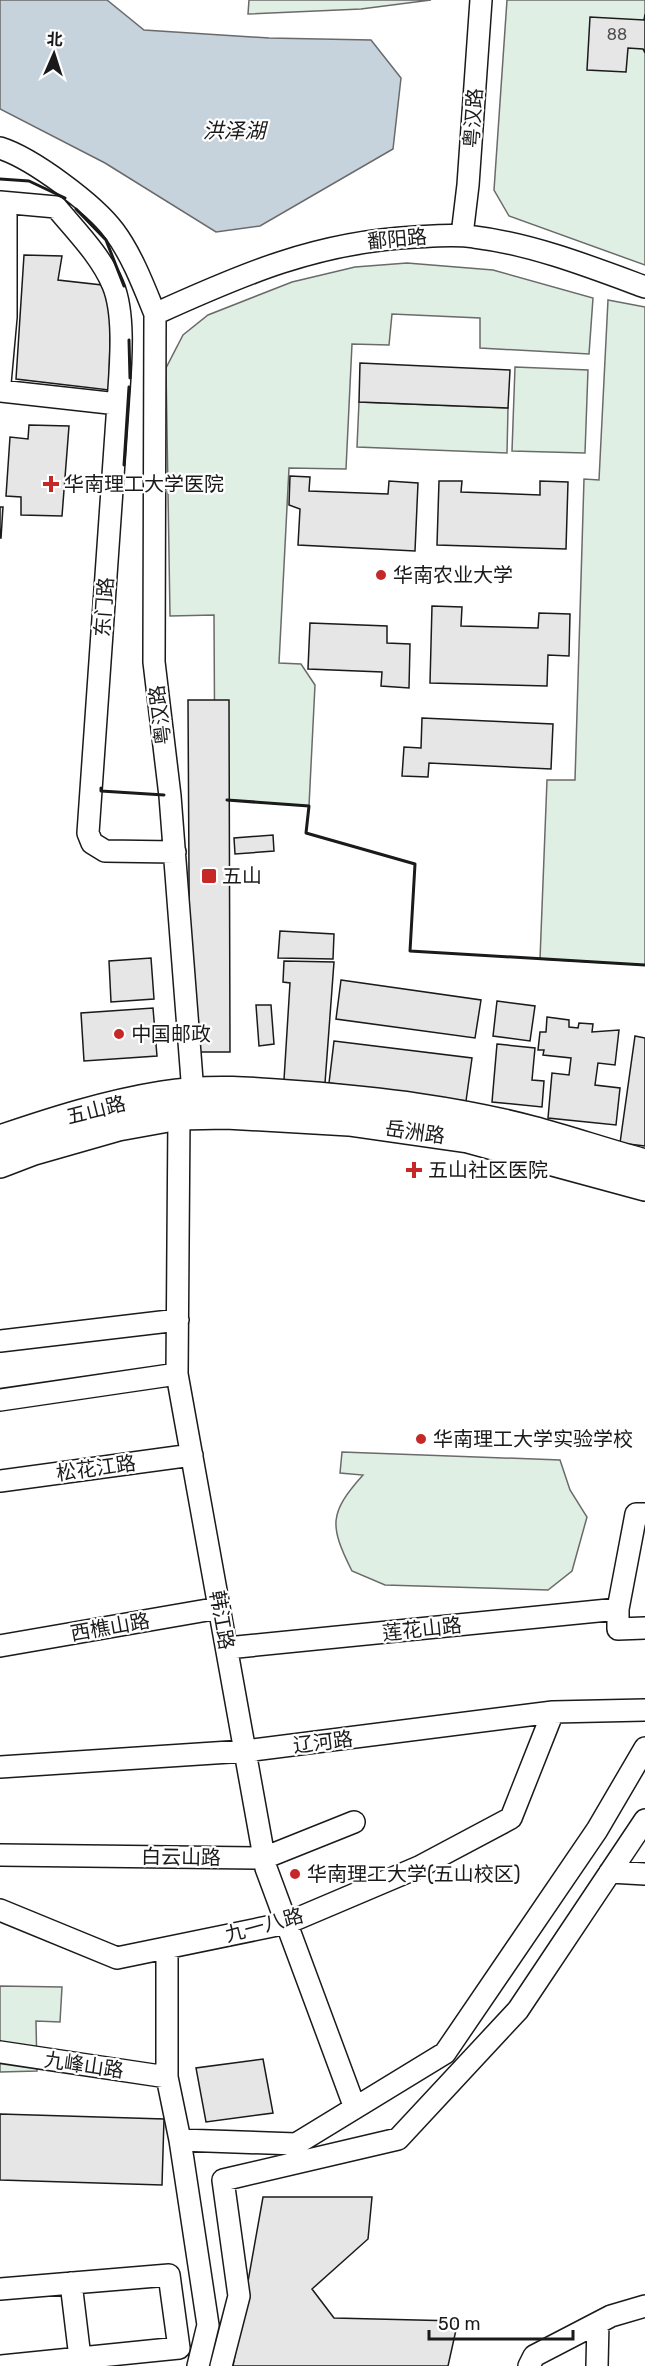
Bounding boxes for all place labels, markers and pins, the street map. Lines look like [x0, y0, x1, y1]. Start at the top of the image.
place label: 华南理工大学医院 [64, 472, 224, 496]
marker: 华南理工大学医院 [42, 475, 60, 493]
place label: 华南农业大学 [393, 563, 513, 587]
marker: 华南农业大学 [374, 568, 388, 582]
place label: 五山 [222, 864, 262, 888]
marker: 五山 [200, 867, 218, 885]
place label: 中国邮政 [131, 1022, 211, 1046]
marker: 中国邮政 [112, 1027, 126, 1041]
place label: 五山社区医院 [428, 1158, 548, 1182]
marker: 五山社区医院 [405, 1161, 423, 1179]
place label: 华南理工大学实验学校 [433, 1427, 633, 1451]
marker: 华南理工大学实验学校 [414, 1432, 428, 1446]
place label: 华南理工大学(五山校区) [307, 1862, 521, 1886]
marker: 华南理工大学(五山校区) [288, 1867, 302, 1881]

